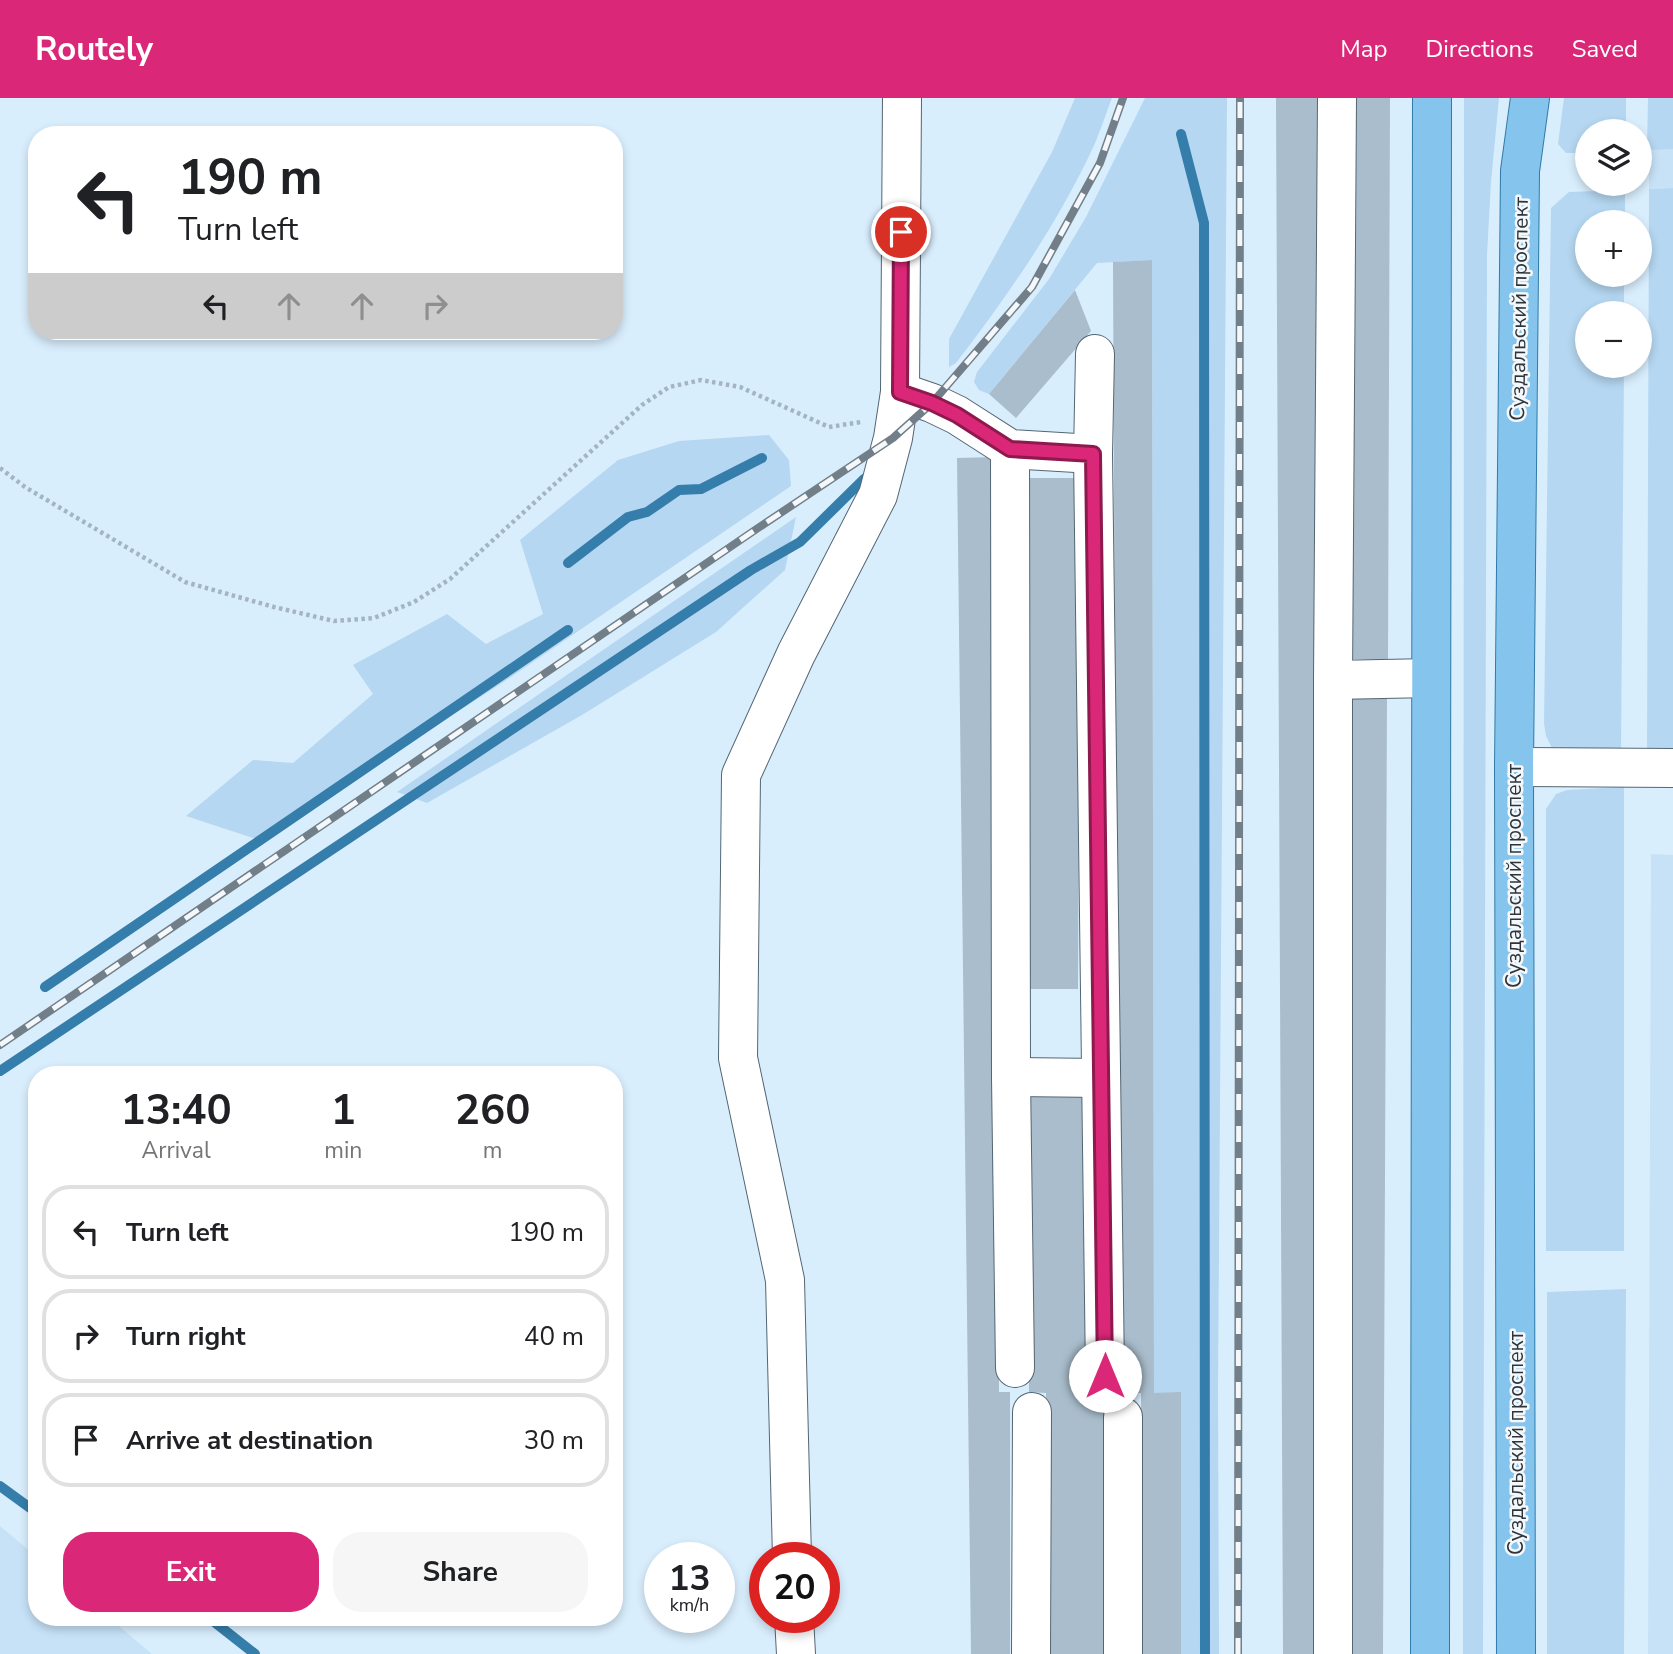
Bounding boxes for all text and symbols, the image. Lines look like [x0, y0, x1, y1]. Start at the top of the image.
text: Routely [35, 27, 153, 72]
text: Map [1340, 33, 1387, 65]
text: Directions [1425, 33, 1534, 65]
text: Saved [1572, 33, 1638, 65]
map controls [1575, 119, 1652, 378]
button: layers [1575, 119, 1652, 196]
text: 190 m [178, 144, 322, 211]
icon: left [63, 154, 154, 245]
street label: Суздальский проспект [1503, 196, 1535, 421]
pin [871, 202, 931, 262]
text: Turn left [178, 208, 298, 251]
button: + [1575, 210, 1652, 287]
icon: arrive [882, 213, 920, 251]
icon: left [197, 287, 235, 325]
icon: ahead [270, 287, 308, 325]
icon: ahead [343, 287, 381, 325]
icon: right [416, 287, 454, 325]
button: − [1575, 301, 1652, 378]
street label: Суздальский проспект [1500, 763, 1528, 988]
text: 13:40 [121, 1082, 232, 1139]
text: 1 [331, 1082, 356, 1139]
text: 260 [455, 1082, 530, 1139]
text: Arrival [142, 1135, 211, 1166]
text: min [324, 1135, 362, 1166]
text: m [483, 1135, 503, 1166]
icon: left [67, 1213, 105, 1251]
text: Turn left [126, 1215, 229, 1250]
text: 190 m [508, 1215, 584, 1250]
icon: right [67, 1317, 105, 1355]
text: Turn right [126, 1319, 245, 1354]
text: 40 m [524, 1319, 584, 1354]
street label: Суздальский проспект [1502, 1330, 1530, 1555]
position arrow [1068, 1339, 1142, 1413]
icon: arrive [67, 1421, 105, 1459]
text: Arrive at destination [126, 1423, 373, 1458]
text: 30 m [524, 1423, 584, 1458]
button: Exit [63, 1532, 319, 1612]
button: Share [333, 1532, 588, 1612]
speed limit sign: 20 [749, 1542, 840, 1633]
text: 13 [668, 1555, 711, 1602]
text: km/h [670, 1593, 709, 1617]

